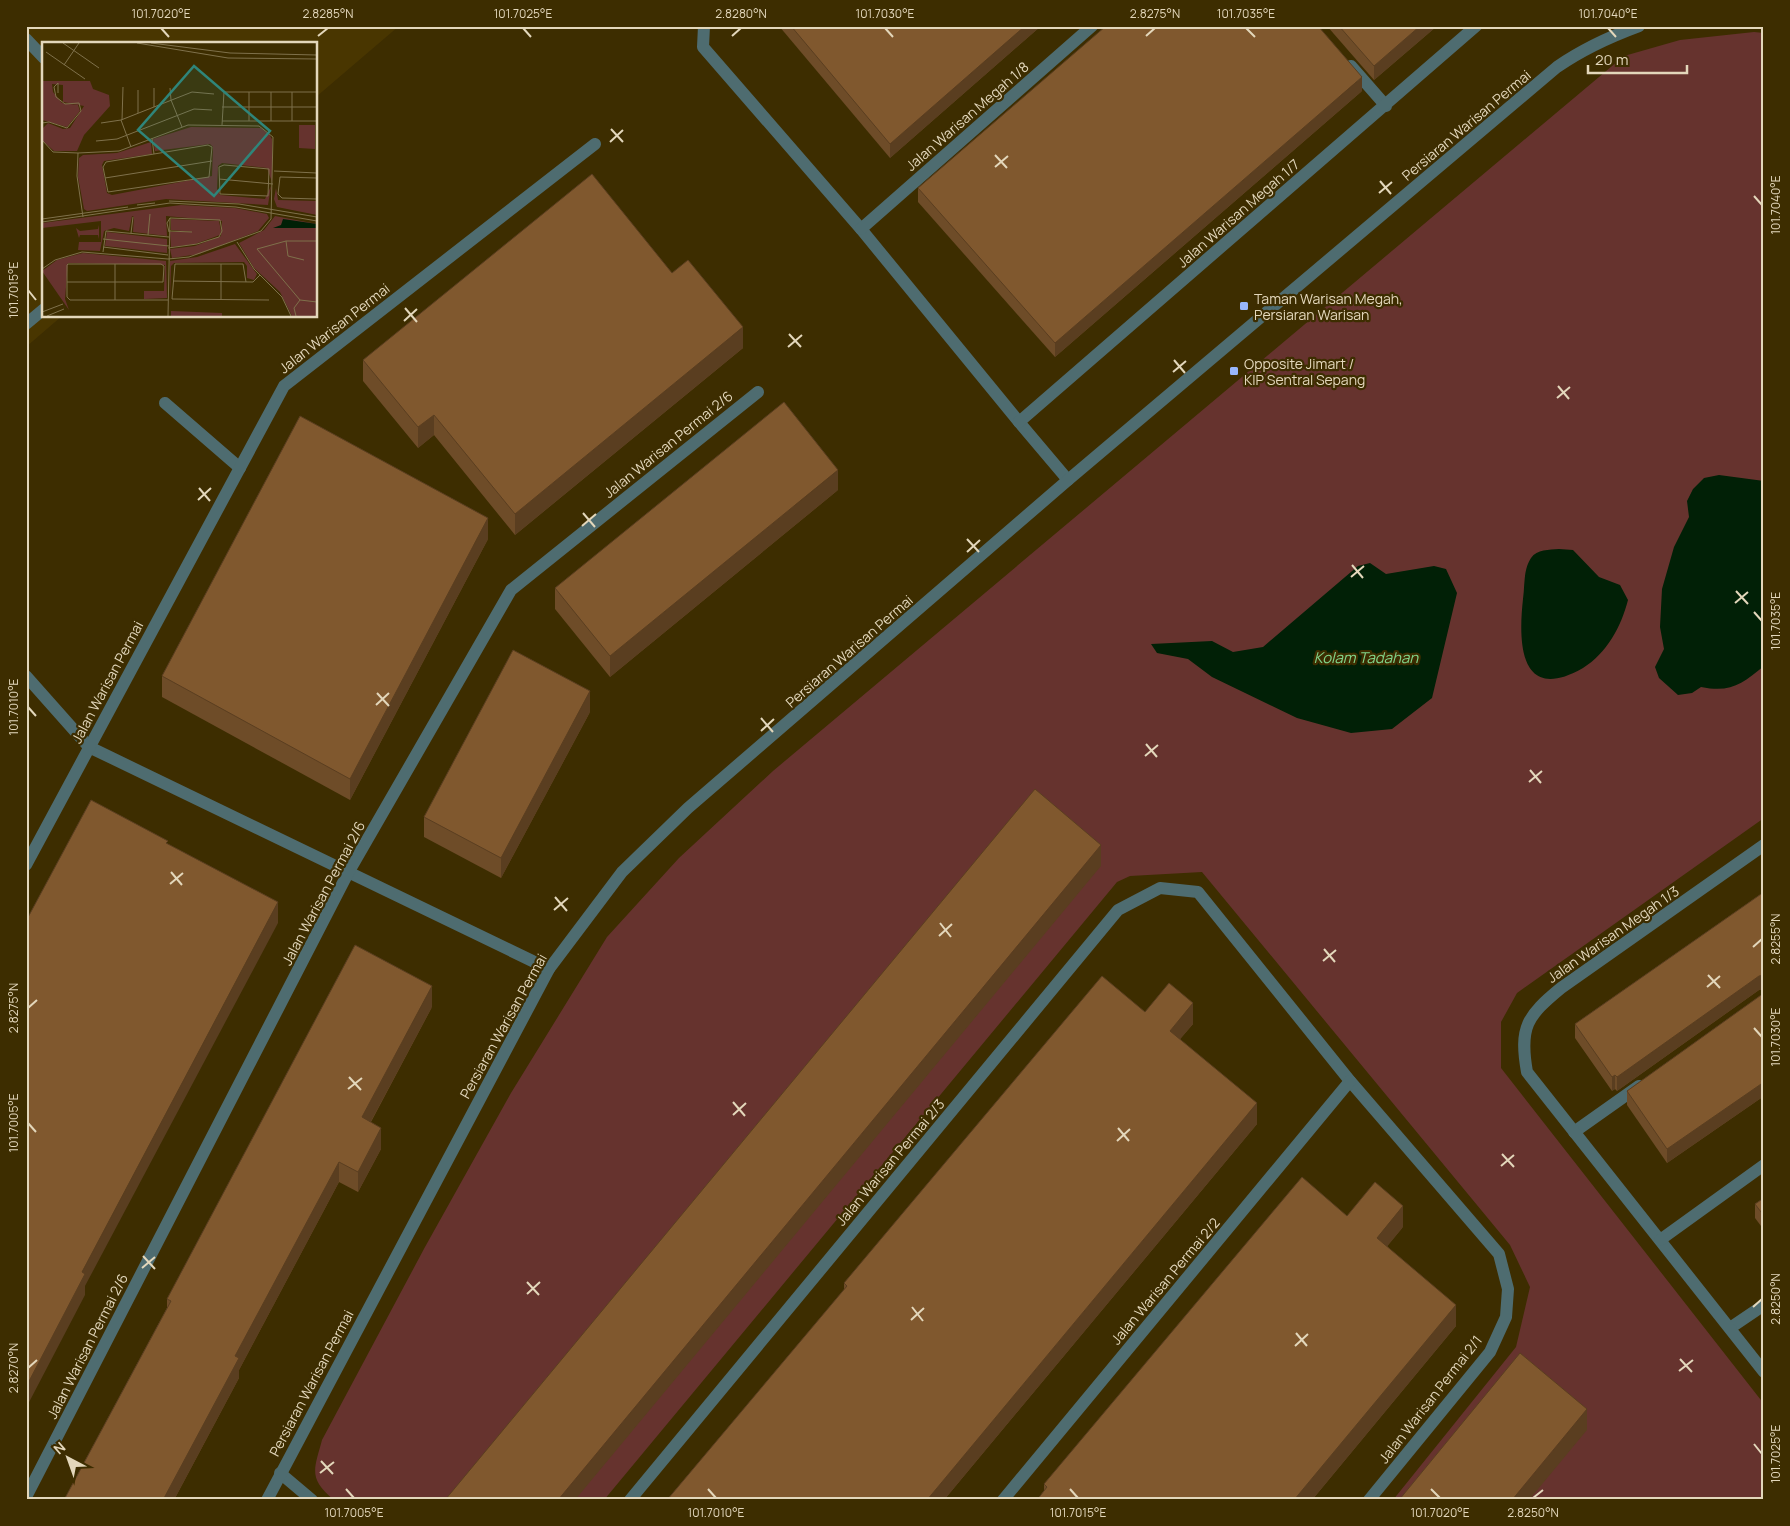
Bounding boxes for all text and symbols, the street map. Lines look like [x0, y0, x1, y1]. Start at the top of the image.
text: 101.7020°E [132, 5, 191, 22]
text: 2.8285°N [302, 5, 354, 22]
text: 101.7025°E [494, 5, 552, 22]
text: 2.8280°N [715, 5, 767, 22]
text: 101.7030°E [856, 5, 915, 22]
text: 2.8275°N [1130, 5, 1180, 22]
text: 101.7035°E [1217, 5, 1275, 22]
text: 101.7040°E [1578, 5, 1638, 22]
inset map [42, 42, 318, 318]
scale bar [1588, 42, 1686, 74]
text: 20 m [1595, 49, 1628, 70]
street label: Jalan Warisan Megah 1/8 [901, 57, 1033, 175]
street label: Persiaran Warisan Permai [1398, 65, 1534, 185]
street label: Jalan Warisan Megah 1/7 [1173, 155, 1303, 271]
text: 101.7040°E [1767, 175, 1784, 235]
text: 101.7015°E [5, 262, 22, 318]
street label: Jalan Warisan Permai [275, 279, 393, 377]
place label: Taman Warisan Megah, Persiaran Warisan [1254, 289, 1403, 324]
marker: Taman Warisan Megah, Persiaran Warisan [1238, 300, 1250, 312]
place label: Opposite Jimart / KIP Sentral Sepang [1244, 354, 1365, 389]
marker: Opposite Jimart / KIP Sentral Sepang [1228, 365, 1240, 377]
street label: Jalan Warisan Permai 2/6 [600, 386, 736, 502]
street label: Persiaran Warisan Permai [781, 590, 917, 712]
text: 101.7035°E [1767, 592, 1784, 650]
street label: Jalan Warisan Permai [67, 618, 147, 746]
water label: Kolam Tadahan [1314, 647, 1419, 668]
text: 101.7010°E [5, 678, 22, 735]
street label: Jalan Warisan Permai 2/6 [277, 818, 369, 968]
street label: Jalan Warisan Megah 1/3 [1543, 881, 1683, 987]
text: 2.8255°N [1767, 913, 1784, 965]
street label: Persiaran Warisan Permai [455, 950, 551, 1102]
text: 2.8275°N [5, 983, 22, 1033]
text: 101.7030°E [1767, 1007, 1784, 1066]
text: 101.7005°E [5, 1093, 22, 1153]
street label: Jalan Warisan Permai 2/3 [831, 1095, 949, 1229]
street label: Jalan Warisan Permai 2/2 [1106, 1214, 1224, 1348]
street label: Jalan Warisan Permai 2/6 [42, 1270, 132, 1422]
text: 2.8250°N [1767, 1273, 1784, 1325]
street label: Persiaran Warisan Permai [264, 1307, 358, 1459]
street label: Jalan Warisan Permai 2/1 [1374, 1331, 1486, 1467]
text: 2.8270°N [5, 1343, 22, 1393]
text: 101.7025°E [1767, 1425, 1784, 1483]
north arrow [42, 1434, 92, 1484]
text: N [49, 1437, 69, 1458]
text: 101.7005°E [324, 1504, 384, 1521]
text: 101.7010°E [688, 1504, 745, 1521]
text: 101.7015°E [1050, 1504, 1106, 1521]
text: 101.7020°E [1411, 1504, 1470, 1521]
text: 2.8250°N [1507, 1504, 1559, 1521]

